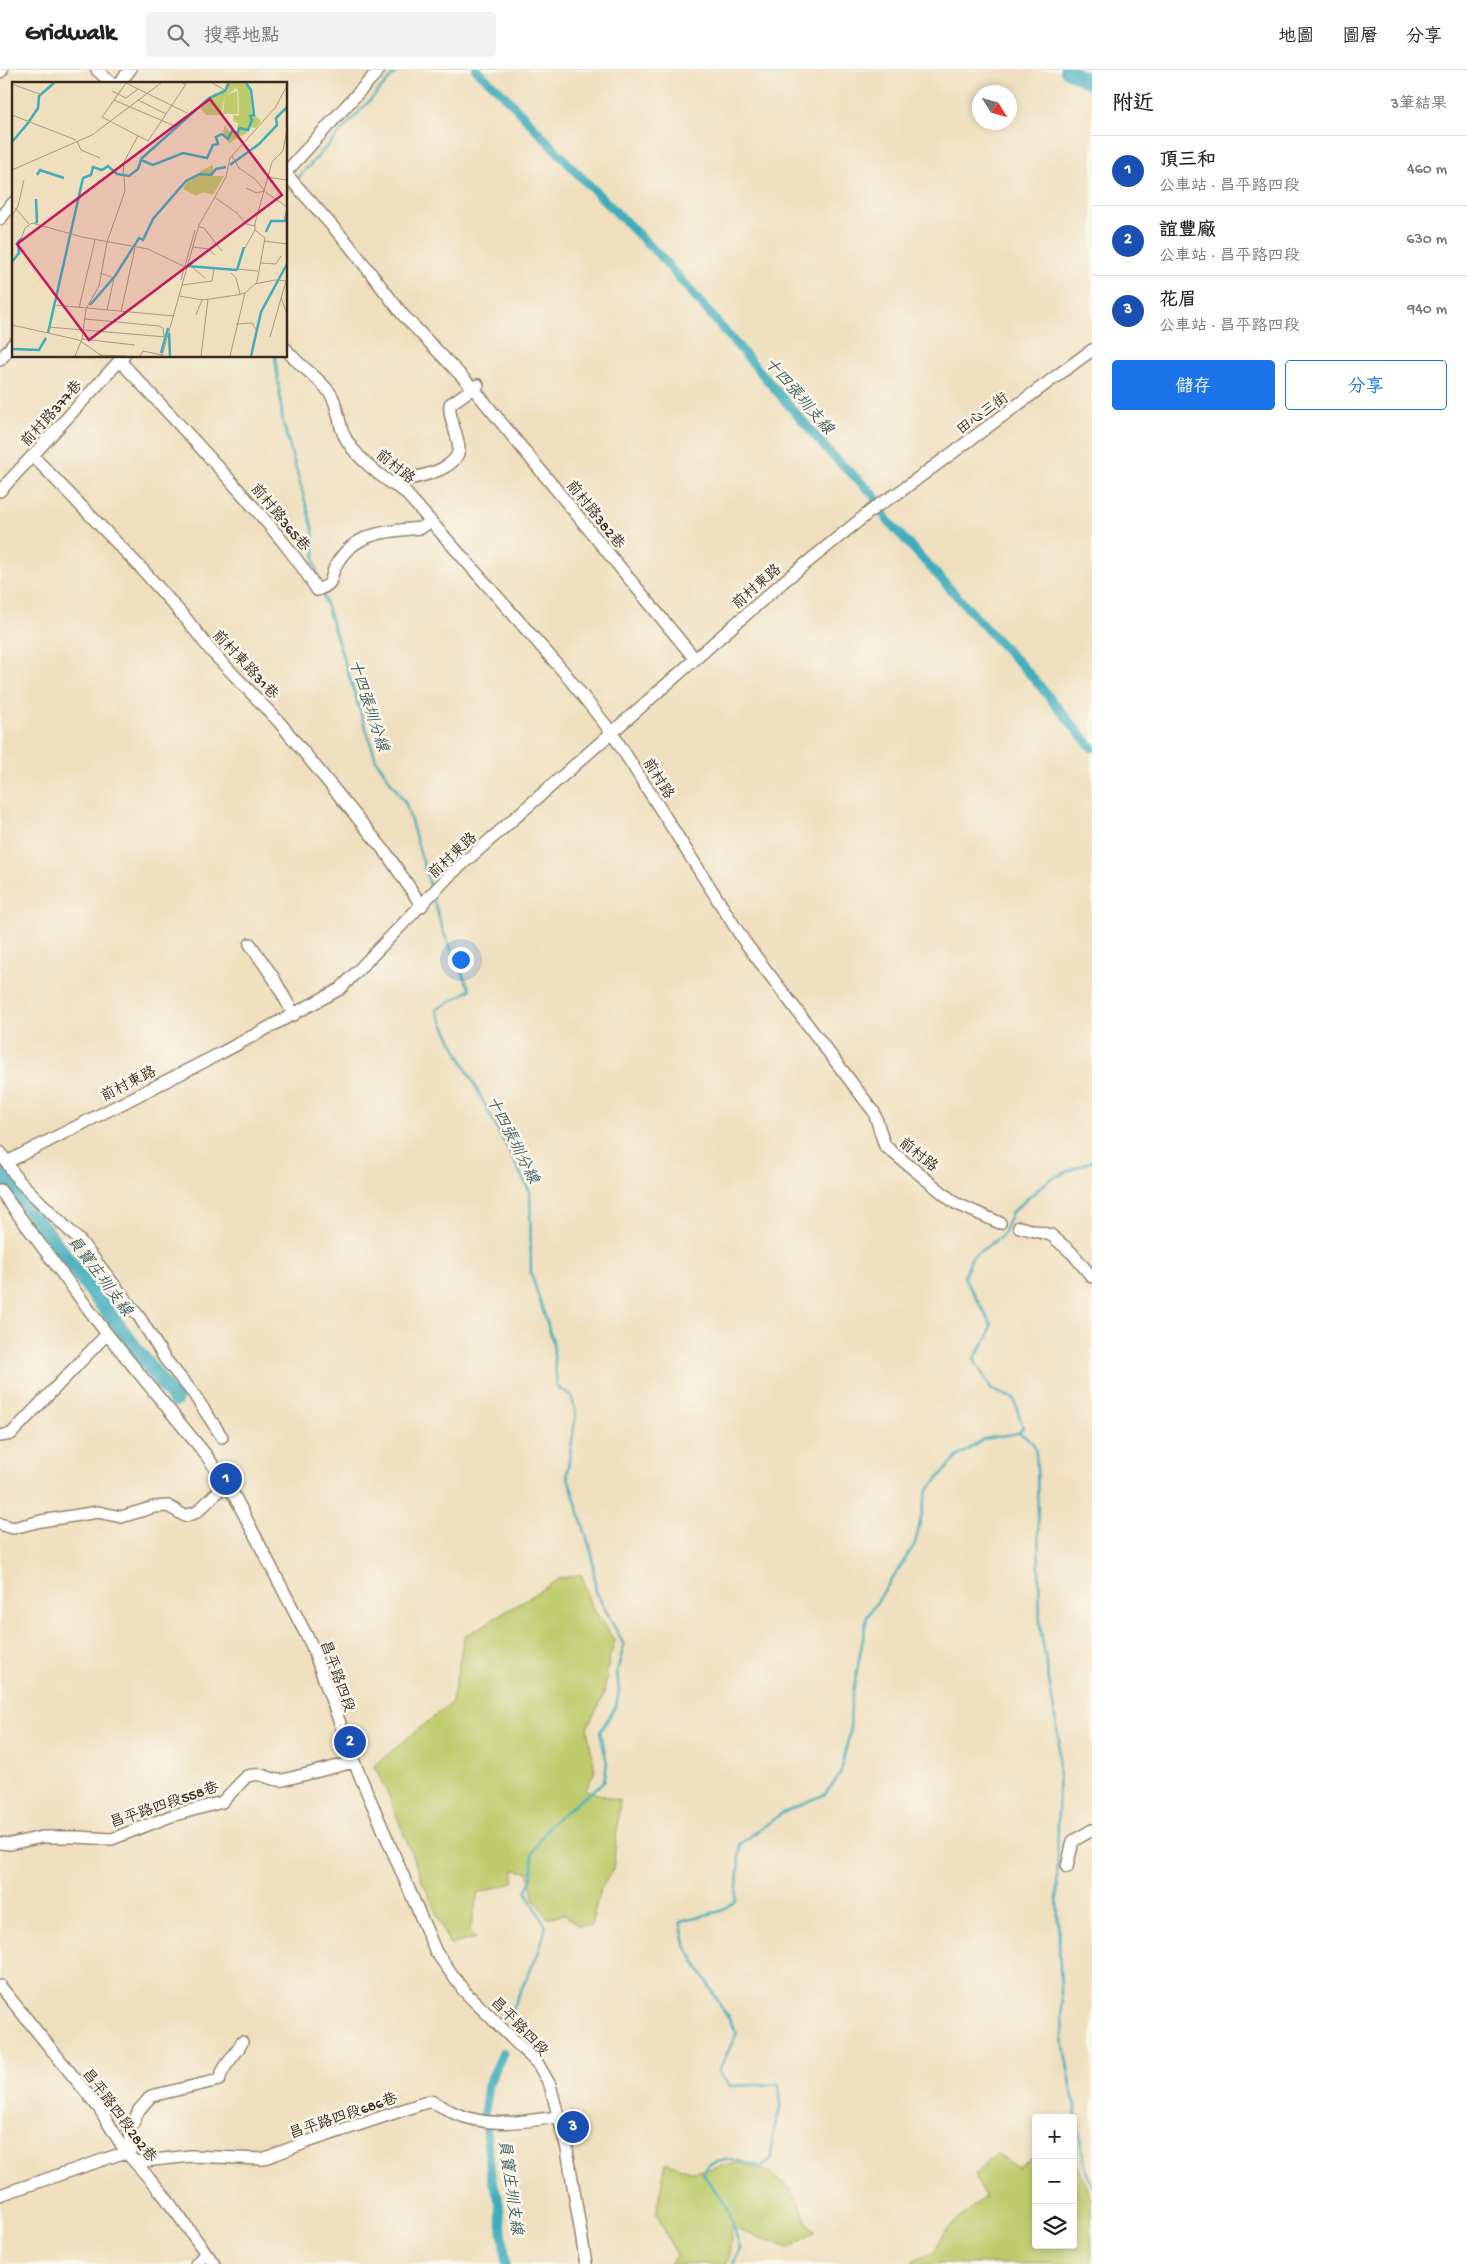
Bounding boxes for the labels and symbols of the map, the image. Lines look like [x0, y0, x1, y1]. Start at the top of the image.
inset map [12, 82, 288, 358]
north arrow [972, 85, 1017, 130]
water label: 十四張圳支線 [759, 354, 838, 441]
street label: 前村路377巷 [17, 377, 87, 451]
street label: 田心三街 [954, 390, 1013, 440]
street label: 前村路 [372, 446, 419, 489]
street label: 前村路382巷 [561, 477, 628, 553]
street label: 前村路365巷 [246, 480, 314, 556]
street label: 前村東路 [728, 560, 786, 614]
street label: 前村東路31巷 [208, 626, 282, 704]
water label: 十四張圳分線 [343, 657, 393, 756]
street label: 前村路 [638, 755, 678, 803]
street label: 前村東路 [425, 829, 481, 884]
your location [448, 947, 474, 973]
street label: 前村東路 [98, 1062, 160, 1106]
water label: 十四張圳分線 [481, 1093, 543, 1189]
street label: 前村路 [894, 1134, 942, 1177]
water label: 員寶庄圳支線 [62, 1232, 137, 1322]
pin: 1 [210, 1460, 242, 1498]
street label: 昌平路四段 [315, 1638, 357, 1715]
pin: 2 [334, 1723, 366, 1761]
street label: 昌平路四段558巷 [108, 1779, 221, 1833]
street label: 昌平路四段 [486, 1994, 551, 2061]
street label: 昌平路四段282巷 [77, 2066, 160, 2167]
street label: 昌平路四段686巷 [287, 2090, 400, 2144]
pin: 3 [557, 2108, 589, 2146]
water label: 員寶庄圳支線 [492, 2138, 527, 2237]

